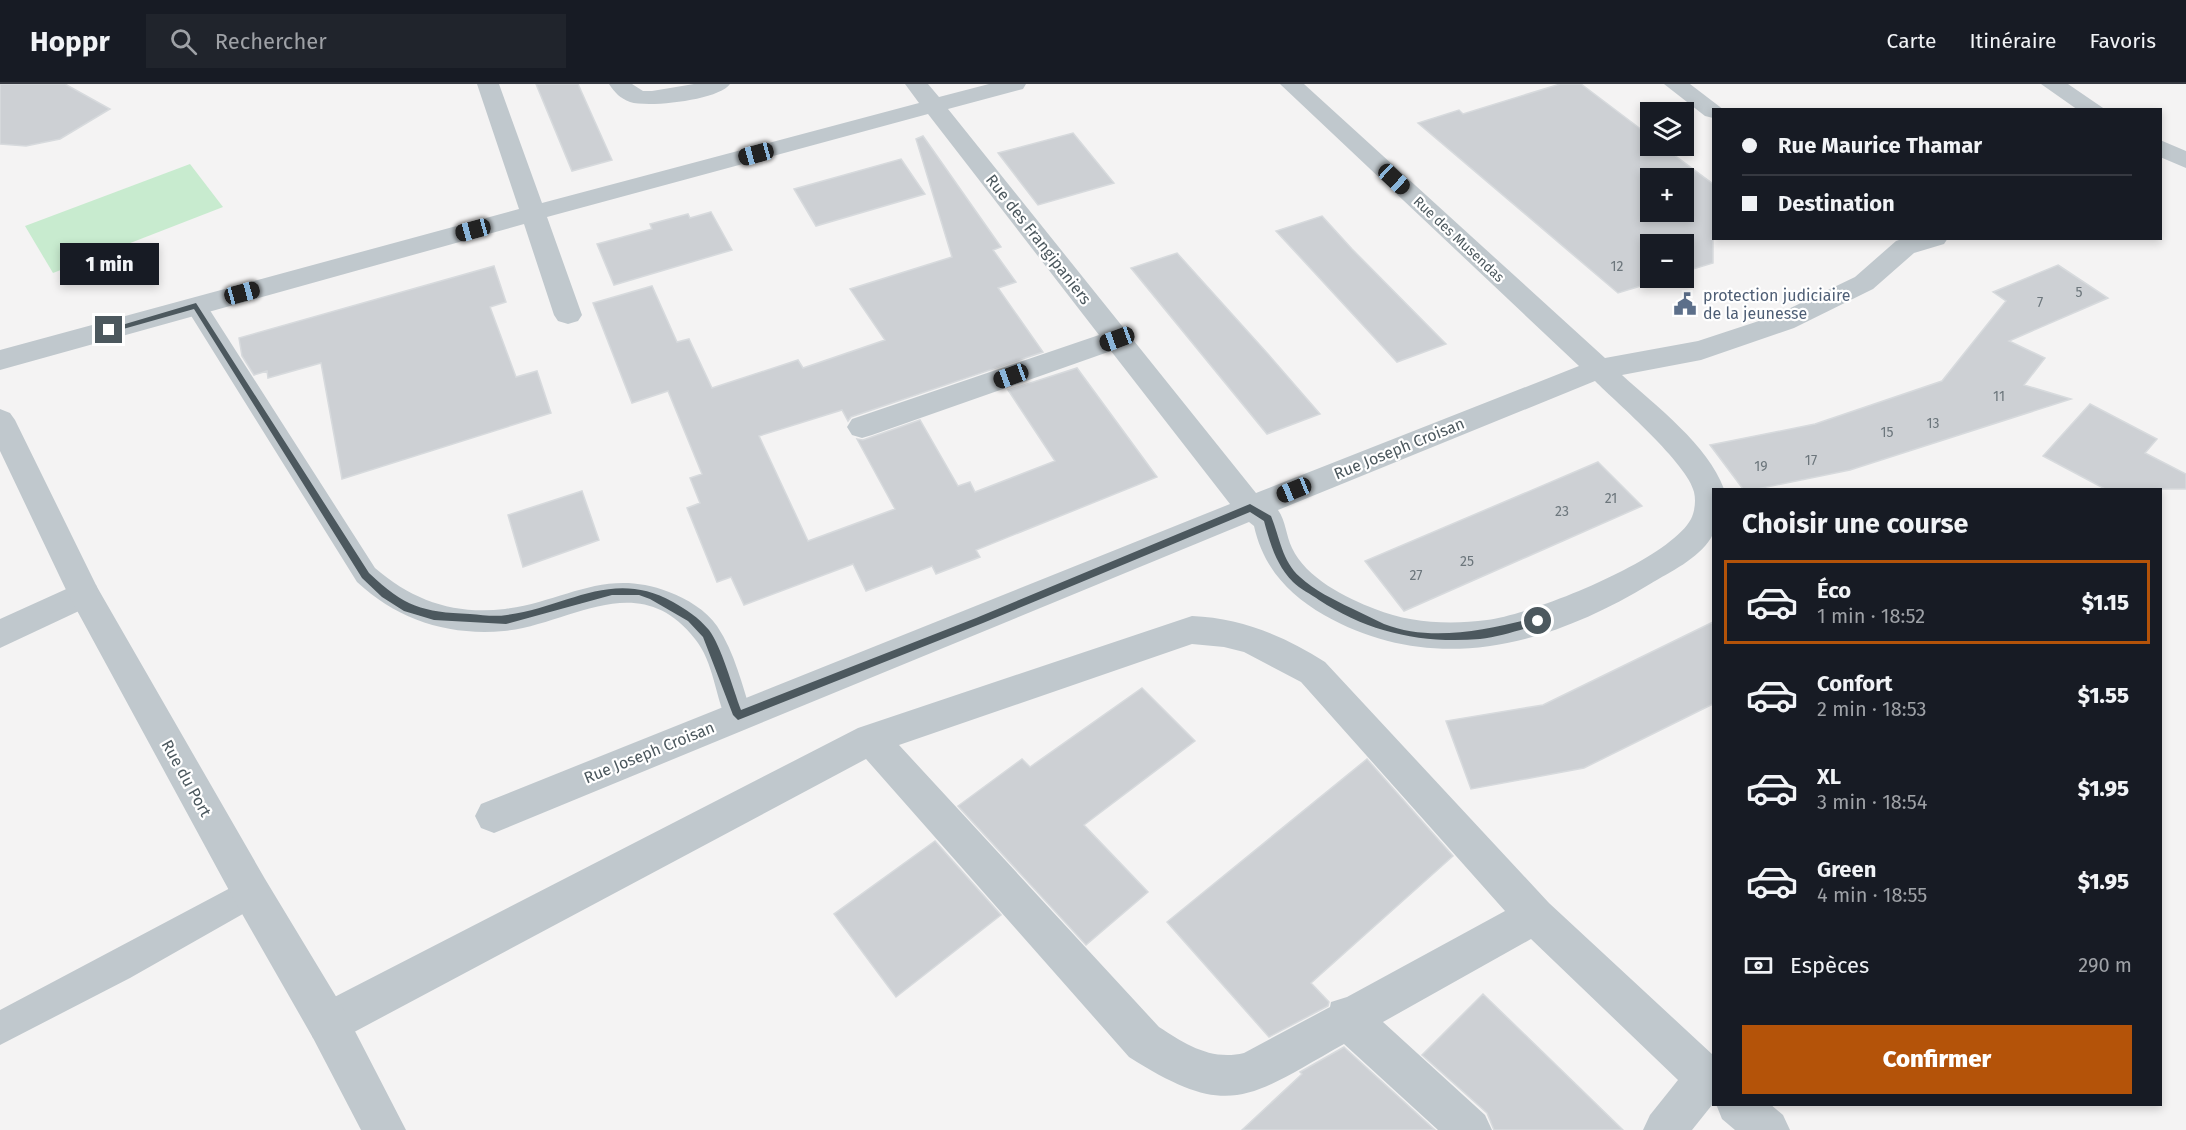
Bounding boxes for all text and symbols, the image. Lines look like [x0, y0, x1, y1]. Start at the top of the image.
search box [146, 14, 566, 68]
text: Hoppr [30, 25, 110, 58]
icon: search [167, 25, 200, 58]
text: Rechercher [215, 28, 327, 55]
text: Carte [1887, 28, 1936, 54]
text: Itinéraire [1969, 28, 2056, 54]
text: Favoris [2089, 28, 2156, 54]
map controls [1640, 102, 1694, 288]
button: layers [1640, 102, 1694, 156]
text: Rue Maurice Thamar [1778, 132, 1982, 159]
car [736, 141, 776, 167]
car [1375, 160, 1413, 198]
button: + [1640, 168, 1694, 222]
street label: Rue des Frangipaniers [982, 170, 1095, 308]
text: Destination [1778, 190, 1895, 217]
street label: Rue des Musendas [1410, 193, 1508, 286]
car [453, 217, 493, 243]
button: − [1640, 234, 1694, 288]
callout: 1 min [60, 243, 158, 285]
text: 1 min [86, 252, 133, 276]
house number: 12 [1611, 258, 1624, 275]
car [222, 280, 262, 306]
house number: 5 [2075, 284, 2083, 301]
place label: protection judiciaire de la jeunesse [1703, 286, 1850, 323]
public building icon: protection judiciaire de la jeunesse [1672, 291, 1698, 317]
house number: 7 [2037, 294, 2043, 311]
route end [95, 316, 122, 343]
car [1097, 324, 1137, 354]
car [991, 361, 1031, 391]
house number: 11 [1993, 388, 2005, 405]
street label: Rue Joseph Croisan [1331, 414, 1467, 483]
house number: 13 [1926, 415, 1940, 432]
house number: 15 [1880, 424, 1894, 441]
house number: 17 [1805, 452, 1817, 469]
house number: 19 [1754, 458, 1768, 475]
car [1274, 475, 1314, 505]
house number: 21 [1605, 490, 1617, 507]
house number: 23 [1555, 503, 1569, 520]
text: Choisir une course [1742, 508, 1968, 540]
house number: 25 [1460, 553, 1474, 570]
house number: 27 [1409, 567, 1423, 584]
icon: car [1745, 575, 1799, 629]
text: Éco [1817, 577, 1851, 604]
text: $1.15 [2082, 589, 2129, 616]
text: 1 min · 18:52 [1817, 604, 1925, 628]
route start [1524, 607, 1551, 634]
icon: car [1745, 668, 1799, 722]
text: Confort [1817, 670, 1893, 697]
text: $1.55 [2078, 682, 2129, 709]
text: 2 min · 18:53 [1817, 697, 1927, 721]
street label: Rue Joseph Croisan [581, 718, 717, 787]
street label: Rue du Port [158, 736, 216, 820]
icon: car [1745, 761, 1799, 815]
text: XL [1817, 763, 1841, 790]
text: $1.95 [2078, 775, 2129, 802]
text: 3 min · 18:54 [1817, 790, 1927, 814]
icon: car [1745, 854, 1799, 908]
text: Green [1817, 856, 1876, 883]
text: $1.95 [2078, 868, 2129, 895]
text: 4 min · 18:55 [1817, 883, 1927, 907]
icon: cash [1742, 949, 1775, 982]
text: Espèces [1790, 952, 1869, 979]
text: 290 m [2078, 953, 2132, 977]
button: Confirmer [1742, 1025, 2132, 1094]

